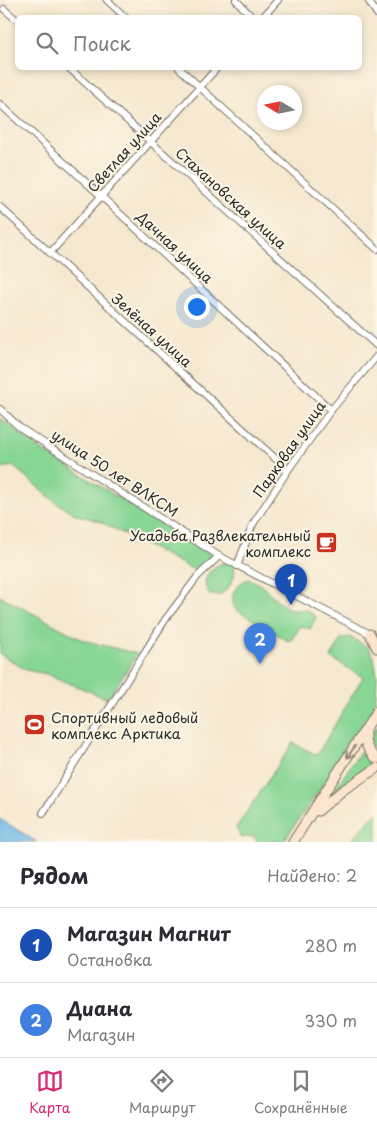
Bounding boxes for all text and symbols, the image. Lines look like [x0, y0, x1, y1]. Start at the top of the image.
search box [15, 15, 362, 70]
icon: search [33, 29, 61, 57]
text: Поиск [73, 29, 131, 57]
north arrow [257, 85, 302, 130]
street label: Светлая улица [82, 107, 166, 197]
street label: Стахановская улица [171, 142, 291, 254]
street label: Дачная улица [131, 205, 218, 288]
street label: Зелёная улица [107, 288, 197, 372]
your location [184, 294, 210, 320]
street label: Парковая улица [248, 396, 330, 502]
street label: улица 50 лет ВЛКСМ [48, 424, 182, 522]
place label: Усадьба Развлекательный комплекс [130, 525, 311, 562]
cafe icon: Усадьба Развлекательный комплекс [315, 531, 339, 555]
pin: 1 [275, 564, 307, 605]
pin: 2 [244, 623, 276, 664]
place label: Спортивный ледовый комплекс Арктика [51, 707, 198, 744]
sports icon: Спортивный ледовый комплекс Арктика [23, 713, 47, 737]
one-way arrow [346, 745, 356, 759]
text: Рядом [20, 859, 88, 891]
text: Найдено: 2 [267, 863, 357, 887]
text: Магазин Магнит [67, 919, 231, 947]
text: 1 [32, 933, 40, 957]
text: 280 m [305, 933, 357, 957]
text: Остановка [67, 947, 152, 971]
text: Диана [67, 994, 132, 1022]
text: 2 [30, 1008, 42, 1032]
text: 330 m [304, 1008, 357, 1032]
text: Магазин [67, 1022, 136, 1046]
tab: Карта [29, 1067, 70, 1118]
tab: Маршрут [129, 1067, 195, 1118]
tab: Сохранённые [254, 1067, 348, 1118]

